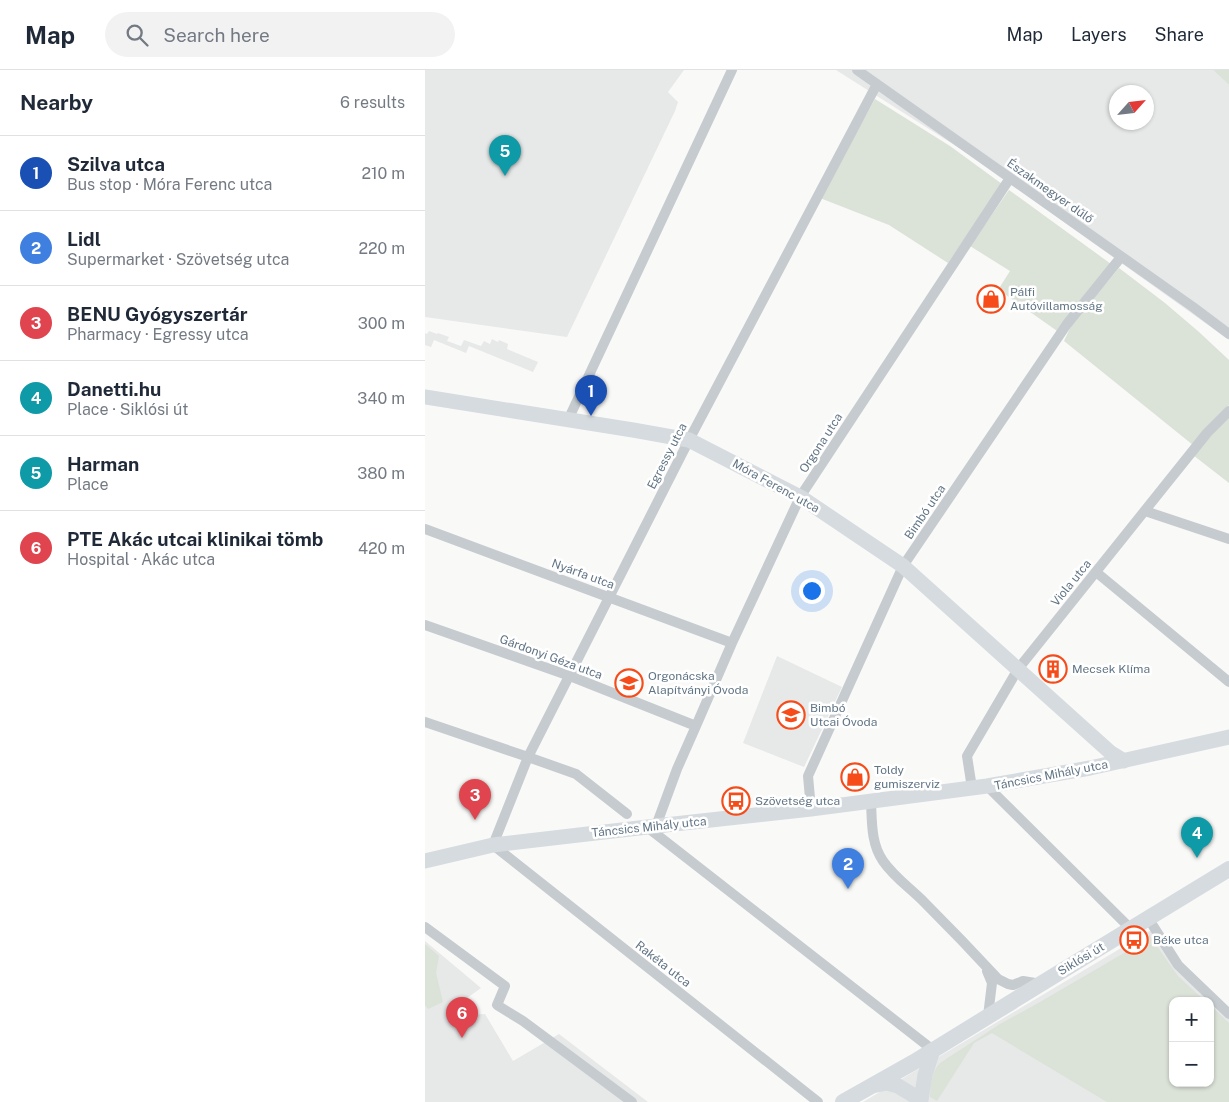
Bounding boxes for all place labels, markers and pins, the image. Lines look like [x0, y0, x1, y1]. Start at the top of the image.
pin: 5 [489, 135, 521, 176]
shop icon: Pálfi Autóvillamosság [976, 284, 1006, 314]
place label: Pálfi Autóvillamosság [1010, 285, 1103, 313]
pin: 1 [575, 375, 607, 416]
building icon: Mecsek Klíma [1038, 654, 1068, 684]
place label: Mecsek Klíma [1072, 662, 1150, 676]
school or university icon: Orgonácska Alapítványi Óvoda [614, 668, 644, 698]
place label: Orgonácska Alapítványi Óvoda [648, 669, 748, 697]
school or university icon: Bimbó Utcai Óvoda [776, 700, 806, 730]
place label: Bimbó Utcai Óvoda [810, 701, 877, 729]
shop icon: Toldy gumiszerviz [840, 762, 870, 792]
place label: Toldy gumiszerviz [874, 763, 940, 791]
pin: 3 [459, 779, 491, 820]
bus stop icon: Szövetség utca [721, 786, 751, 816]
place label: Szövetség utca [755, 794, 840, 808]
pin: 4 [1181, 817, 1213, 858]
pin: 2 [832, 848, 864, 889]
bus stop icon: Béke utca [1119, 925, 1149, 955]
place label: Béke utca [1153, 933, 1209, 947]
pin: 6 [446, 997, 478, 1038]

